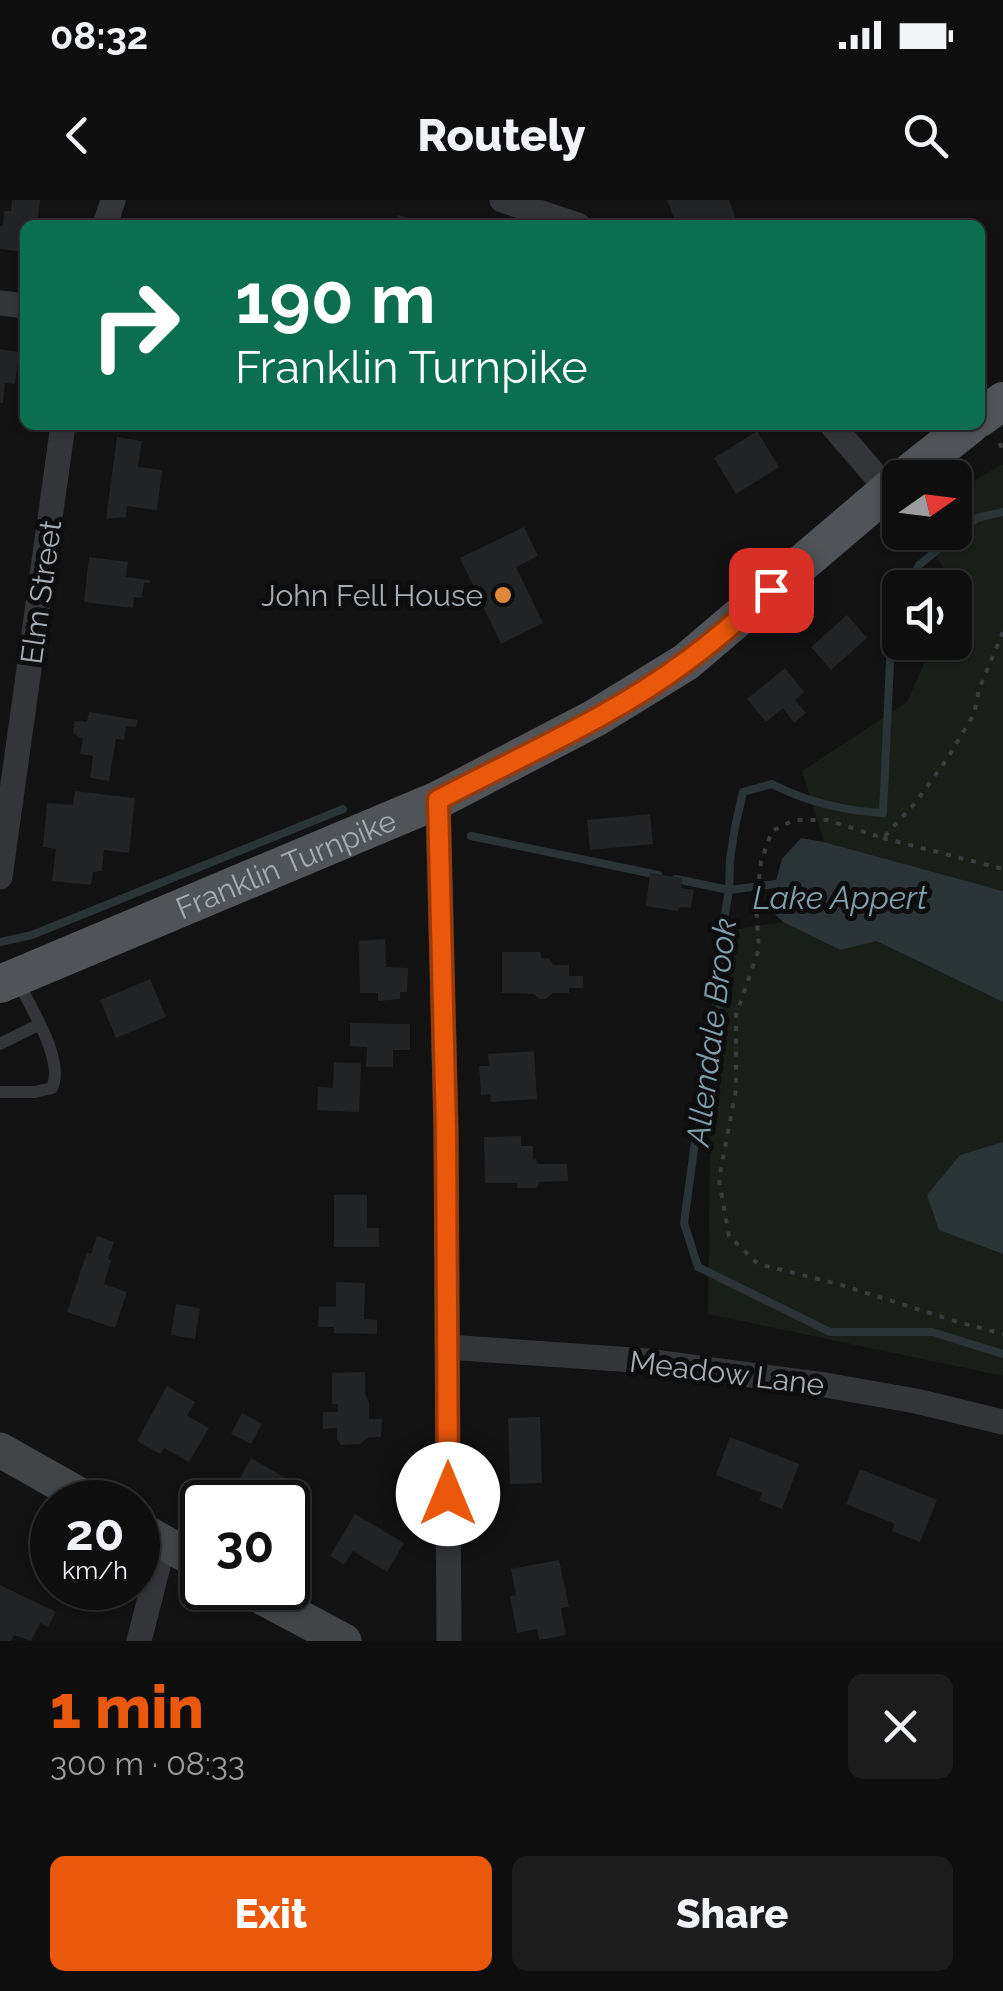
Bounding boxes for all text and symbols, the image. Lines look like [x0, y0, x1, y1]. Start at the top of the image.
text: 08:32 [50, 13, 148, 58]
icon: back [50, 108, 105, 163]
icon: search [898, 108, 953, 163]
text: Routely [417, 109, 586, 162]
text: 190 m [235, 257, 436, 339]
icon: right [70, 260, 200, 390]
text: Franklin Turnpike [235, 341, 588, 394]
north arrow [882, 460, 972, 550]
map controls [882, 460, 972, 660]
street label: Elm Street [14, 518, 68, 666]
pin [729, 548, 814, 633]
icon: arrive [744, 563, 799, 618]
button: sound [882, 570, 972, 660]
place label: John Fell House [261, 578, 483, 613]
marker: John Fell House [492, 584, 514, 606]
street label: Franklin Turnpike [171, 802, 401, 926]
water label: Lake Appert [753, 879, 928, 916]
water label: Allendale Brook [678, 916, 743, 1150]
street label: Meadow Lane [628, 1344, 826, 1402]
position arrow [396, 1442, 500, 1546]
speed limit sign: 30 [180, 1480, 310, 1610]
text: 20 [66, 1503, 124, 1562]
text: km/h [62, 1555, 128, 1585]
text: 1 min [50, 1672, 204, 1742]
button: close [848, 1674, 953, 1779]
text: 300 m · 08:33 [50, 1745, 245, 1782]
button: Exit [50, 1856, 492, 1971]
button: Share [512, 1856, 953, 1971]

